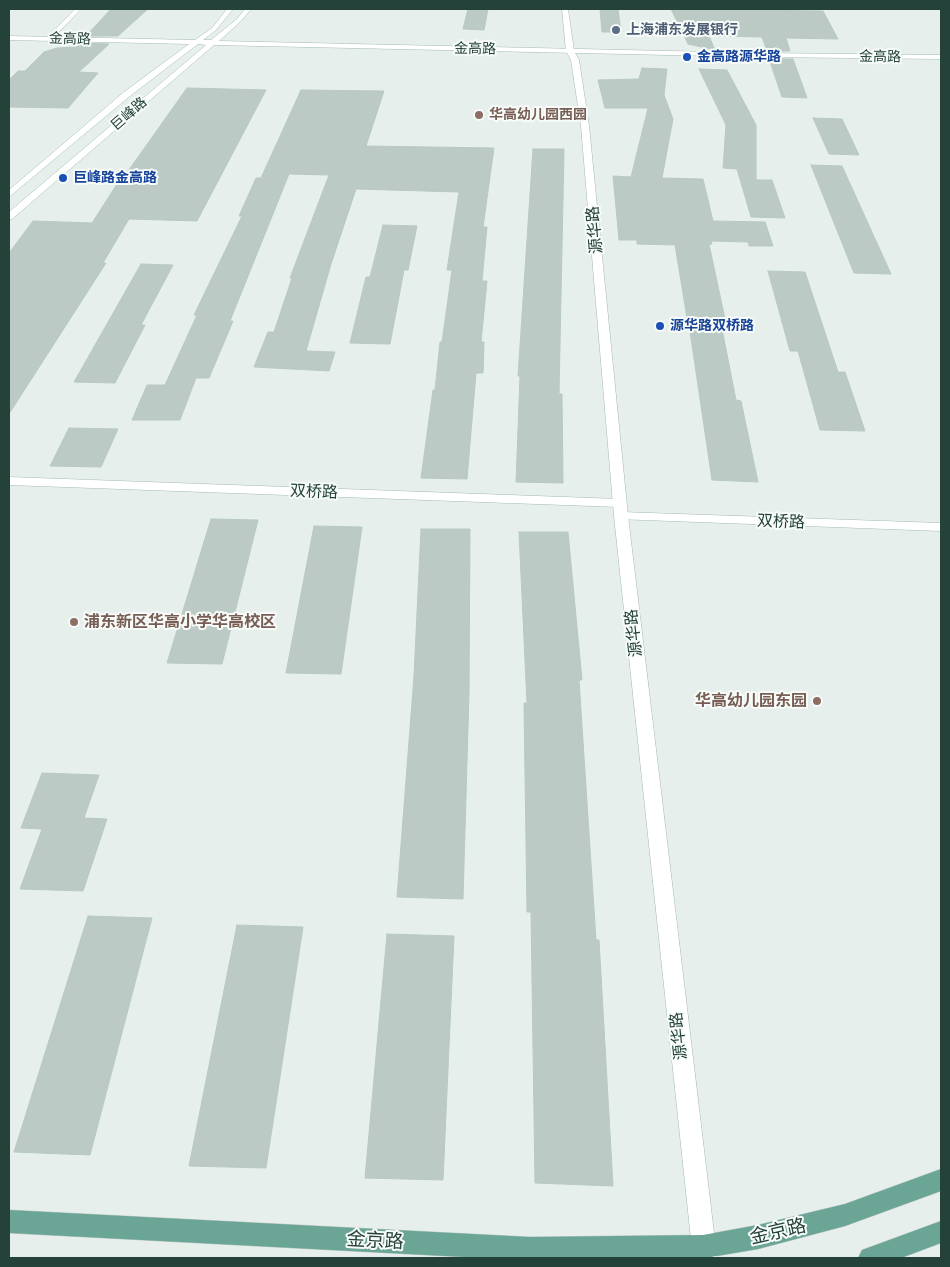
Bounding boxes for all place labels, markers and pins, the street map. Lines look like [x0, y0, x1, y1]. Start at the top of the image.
place label: 上海浦东发展银行 [626, 22, 738, 38]
marker: 上海浦东发展银行 [610, 24, 622, 36]
place label: 金高路源华路 [697, 49, 781, 65]
marker: 金高路源华路 [681, 51, 693, 63]
place label: 华高幼儿园西园 [489, 107, 587, 123]
marker: 华高幼儿园西园 [473, 109, 485, 121]
place label: 巨峰路金高路 [73, 170, 157, 186]
marker: 巨峰路金高路 [57, 172, 69, 184]
place label: 源华路双桥路 [670, 318, 754, 334]
marker: 源华路双桥路 [654, 320, 666, 332]
place label: 浦东新区华高小学华高校区 [84, 612, 276, 632]
marker: 浦东新区华高小学华高校区 [68, 616, 80, 628]
place label: 华高幼儿园东园 [695, 691, 807, 711]
marker: 华高幼儿园东园 [811, 695, 823, 707]

